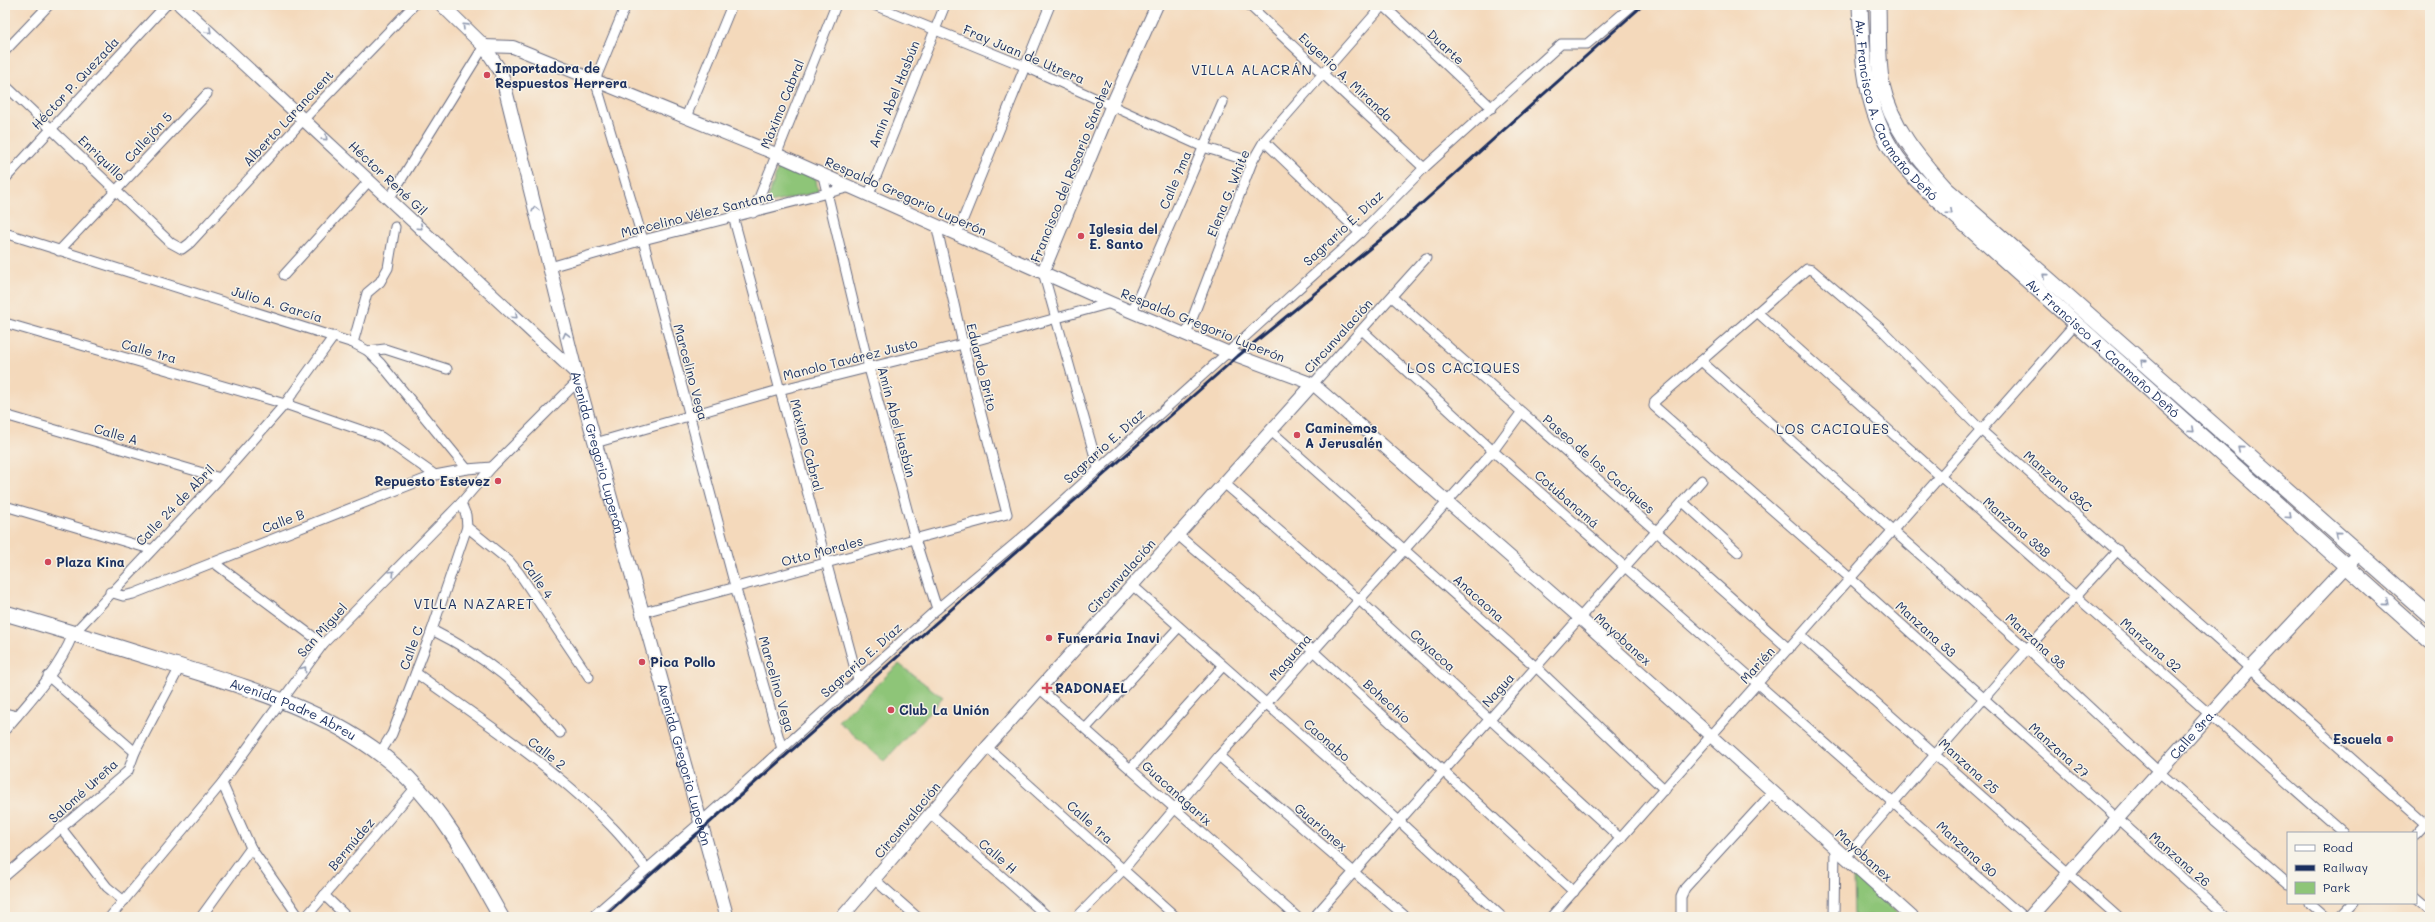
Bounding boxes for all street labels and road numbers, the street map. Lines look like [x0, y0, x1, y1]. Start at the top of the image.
street label: Av. Francisco A. Caamaño Deñó [1853, 19, 1942, 204]
street label: Fray Juan de Utrera [961, 20, 1088, 87]
street label: Duarte [1424, 25, 1468, 68]
street label: Eugenio A. Miranda [1296, 29, 1397, 125]
street label: Héctor P. Quezada [27, 33, 122, 133]
street label: Amín Abel Hasbún [864, 38, 923, 150]
street label: Máximo Cabral [756, 57, 807, 151]
street label: Alberto Larancuent [239, 66, 337, 169]
street label: Francisco del Rosario Sánchez [1026, 77, 1115, 265]
street label: Callejón 5 [120, 108, 175, 165]
street label: Enriquillo [75, 131, 130, 184]
street label: Héctor René Gil [345, 137, 431, 219]
street label: Elena G. White [1202, 147, 1253, 239]
street label: Calle 7ma [1155, 148, 1194, 212]
street label: Respaldo Gregorio Luperón [823, 152, 990, 239]
street label: Marcelino Vélez Santana [619, 186, 775, 241]
street label: Sagrario E. Díaz [1299, 186, 1386, 269]
street label: Av. Francisco A. Caamaño Deñó [2023, 274, 2184, 421]
street label: Julio A. García [229, 282, 325, 325]
street label: Respaldo Gregorio Luperón [1119, 284, 1288, 365]
street label: Circunvalación [1300, 295, 1376, 377]
street label: Eduardo Brito [963, 321, 1002, 413]
street label: Marcelino Vega [670, 322, 713, 422]
street label: Manolo Tavárez Justo [781, 333, 919, 383]
street label: Calle 1ra [120, 335, 179, 366]
street label: Amín Abel Hasbún [875, 365, 920, 479]
street label: Avenida Gregorio Luperón [568, 369, 629, 535]
street label: Máximo Cabral [787, 397, 828, 493]
street label: Sagrario E. Díaz [1059, 405, 1148, 487]
street label: Paseo de los Caciques [1540, 410, 1659, 517]
street label: Calle A [92, 419, 140, 448]
street label: Manzana 38C [2021, 446, 2096, 515]
street label: Calle 24 de Abril [131, 460, 218, 549]
street label: Cotubanamá [1532, 466, 1603, 531]
street label: Manzana 38B [1980, 493, 2055, 561]
street label: Calle B [259, 505, 306, 536]
street label: Otto Morales [779, 531, 865, 570]
street label: Circunvalación [1083, 535, 1159, 617]
street label: Calle 4 [519, 556, 558, 602]
street label: Anacaona [1450, 570, 1508, 625]
street label: Manzana 33 [1893, 597, 1960, 661]
street label: San Miguel [293, 599, 350, 660]
street label: Mayobanex [1591, 608, 1656, 669]
street label: Manzana 38 [2002, 609, 2070, 672]
street label: Manzana 32 [2117, 614, 2185, 676]
street label: Sagrario E. Díaz [816, 619, 905, 701]
street label: Calle C [395, 624, 426, 672]
street label: Cayacoa [1407, 625, 1460, 675]
street label: Maguana [1265, 630, 1315, 684]
street label: Marcelino Vega [756, 634, 799, 734]
street label: Marién [1736, 643, 1778, 687]
street label: Nagua [1478, 669, 1517, 710]
street label: Avenida Padre Abreu [228, 674, 360, 743]
street label: Bohechío [1360, 675, 1415, 727]
street label: Avenida Gregorio Luperón [654, 681, 716, 847]
street label: Calle 3ra. [2165, 704, 2219, 762]
street label: Caonabo [1300, 715, 1354, 765]
street label: Manzana 27 [2026, 718, 2093, 781]
street label: Calle 2 [525, 733, 570, 773]
street label: Manzana 25 [1936, 734, 2003, 797]
street label: Salomé Ureña [44, 755, 121, 826]
street label: Guacanagarix [1139, 757, 1216, 829]
street label: Circunvalación [870, 778, 944, 861]
street label: Calle 1ra [1064, 796, 1117, 847]
street label: Guarionex [1291, 799, 1352, 855]
street label: Bermúdez [324, 814, 378, 874]
street label: Manzana 30 [1933, 817, 2001, 880]
street label: Mayobanex [1832, 824, 1897, 885]
street label: Manzana 26 [2146, 827, 2215, 890]
street label: Calle H [976, 834, 1021, 877]

